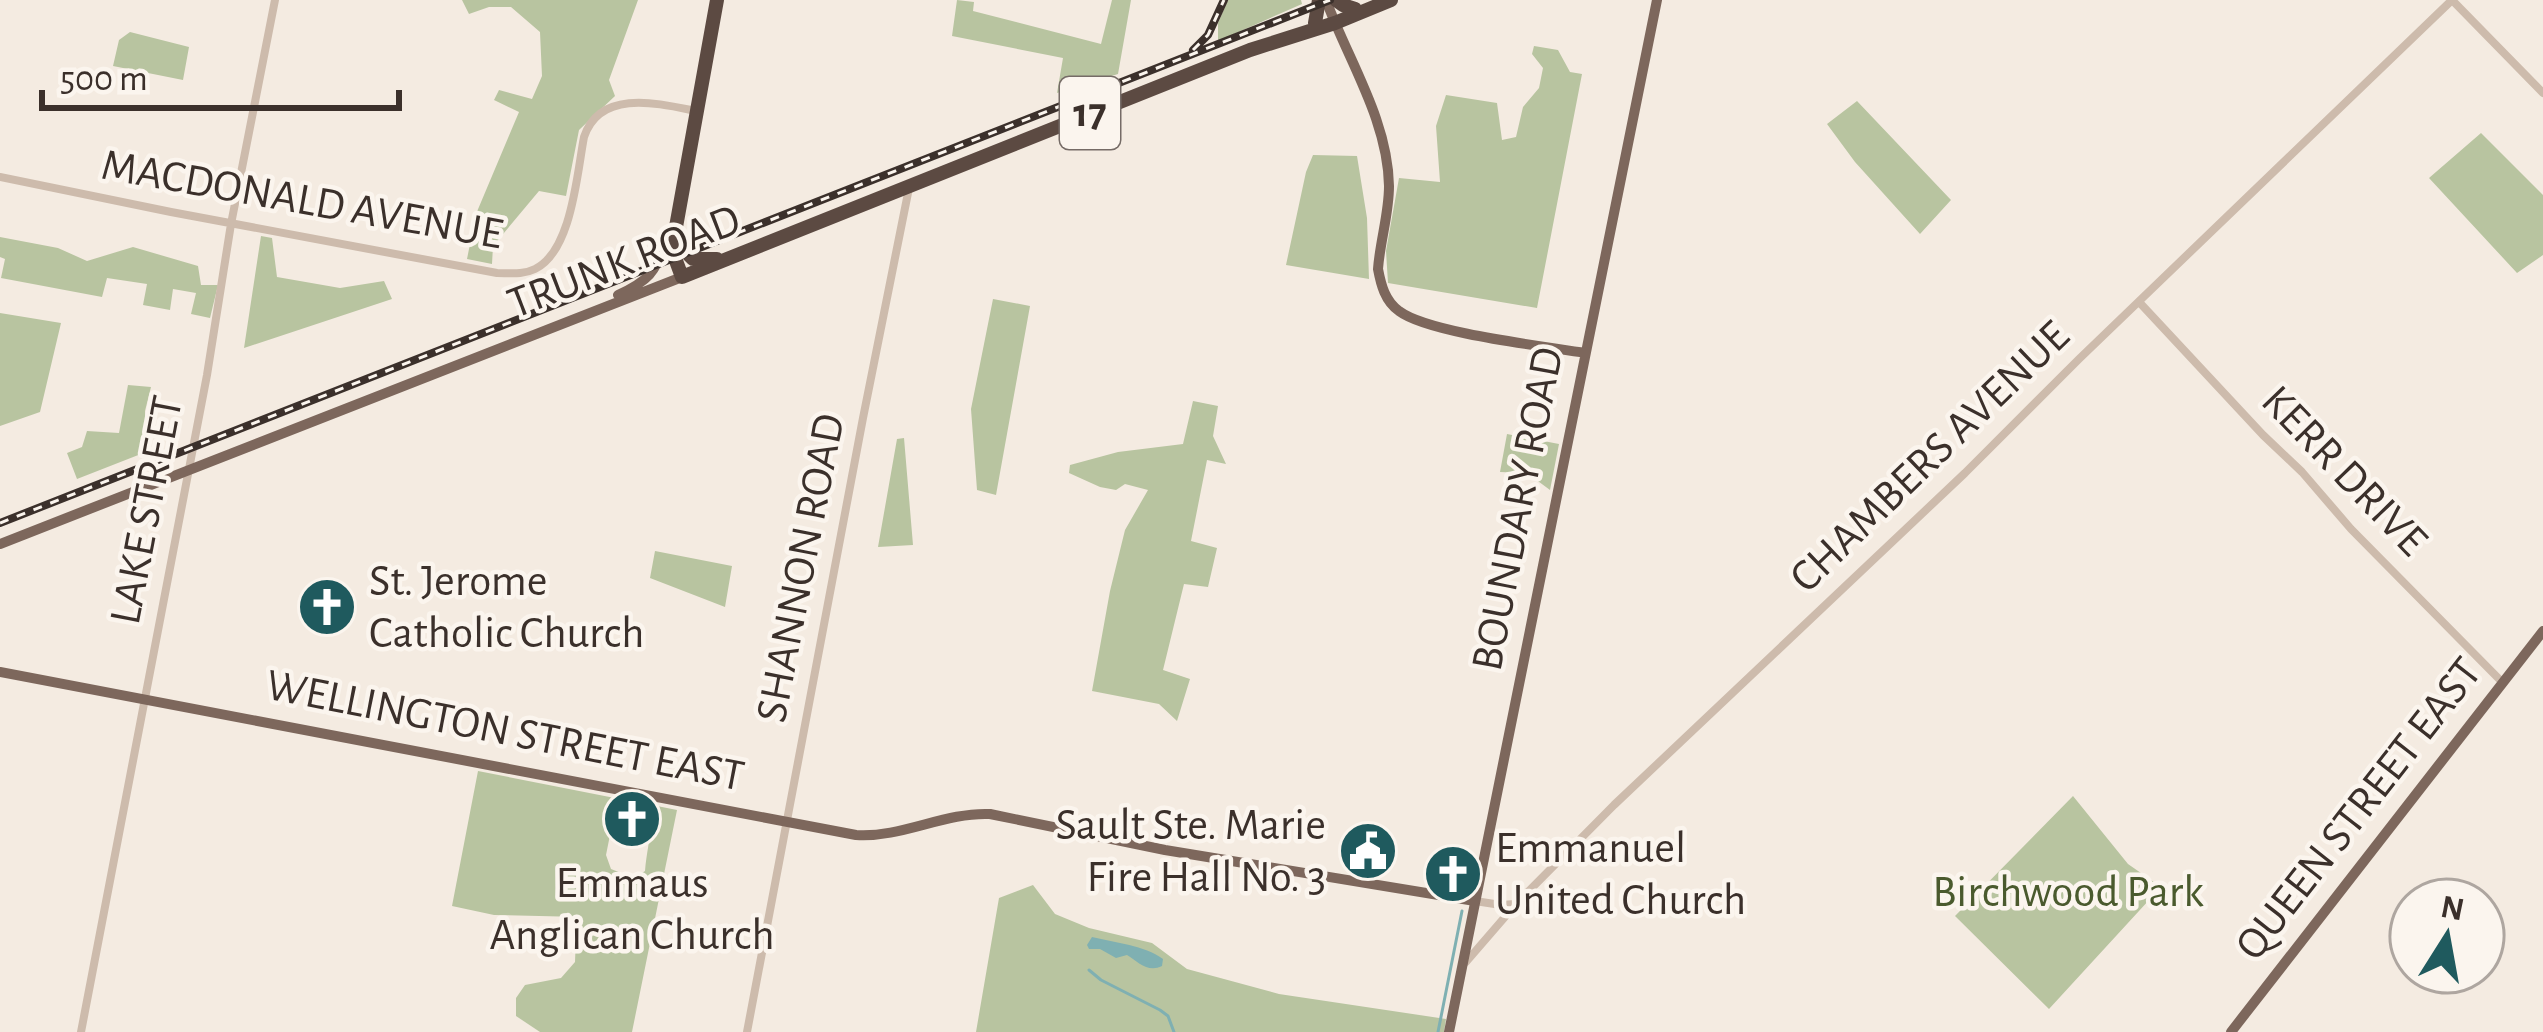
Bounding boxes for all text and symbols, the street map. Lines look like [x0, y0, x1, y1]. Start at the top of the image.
scale bar [42, 36, 399, 110]
text: 500 m [60, 61, 148, 97]
road number: 17 [1060, 77, 1120, 149]
street label: MACDONALD AVENUE [98, 143, 506, 257]
street label: TRUNK ROAD [502, 197, 746, 327]
street label: CHAMBERS AVENUE [1782, 313, 2078, 601]
street label: BOUNDARY ROAD [1465, 343, 1571, 675]
street label: KERR DRIVE [2253, 378, 2435, 564]
street label: LAKE STREET [103, 392, 191, 628]
street label: SHANNON ROAD [749, 410, 853, 726]
place label: St. Jerome Catholic Church [369, 559, 644, 656]
church icon: St. Jerome Catholic Church [296, 576, 358, 638]
street label: QUEEN STREET EAST [2224, 647, 2494, 971]
street label: WELLINGTON STREET EAST [262, 663, 748, 799]
church icon: Emmaus Anglican Church [601, 788, 663, 850]
place label: Sault Ste. Marie Fire Hall No. 3 [1055, 803, 1326, 900]
public building icon: Sault Ste. Marie Fire Hall No. 3 [1337, 820, 1399, 882]
place label: Emmanuel United Church [1495, 826, 1746, 923]
church icon: Emmanuel United Church [1422, 843, 1484, 905]
place label: Emmaus Anglican Church [489, 861, 775, 958]
park label: Birchwood Park [1932, 870, 2204, 915]
north arrow [2387, 876, 2507, 996]

